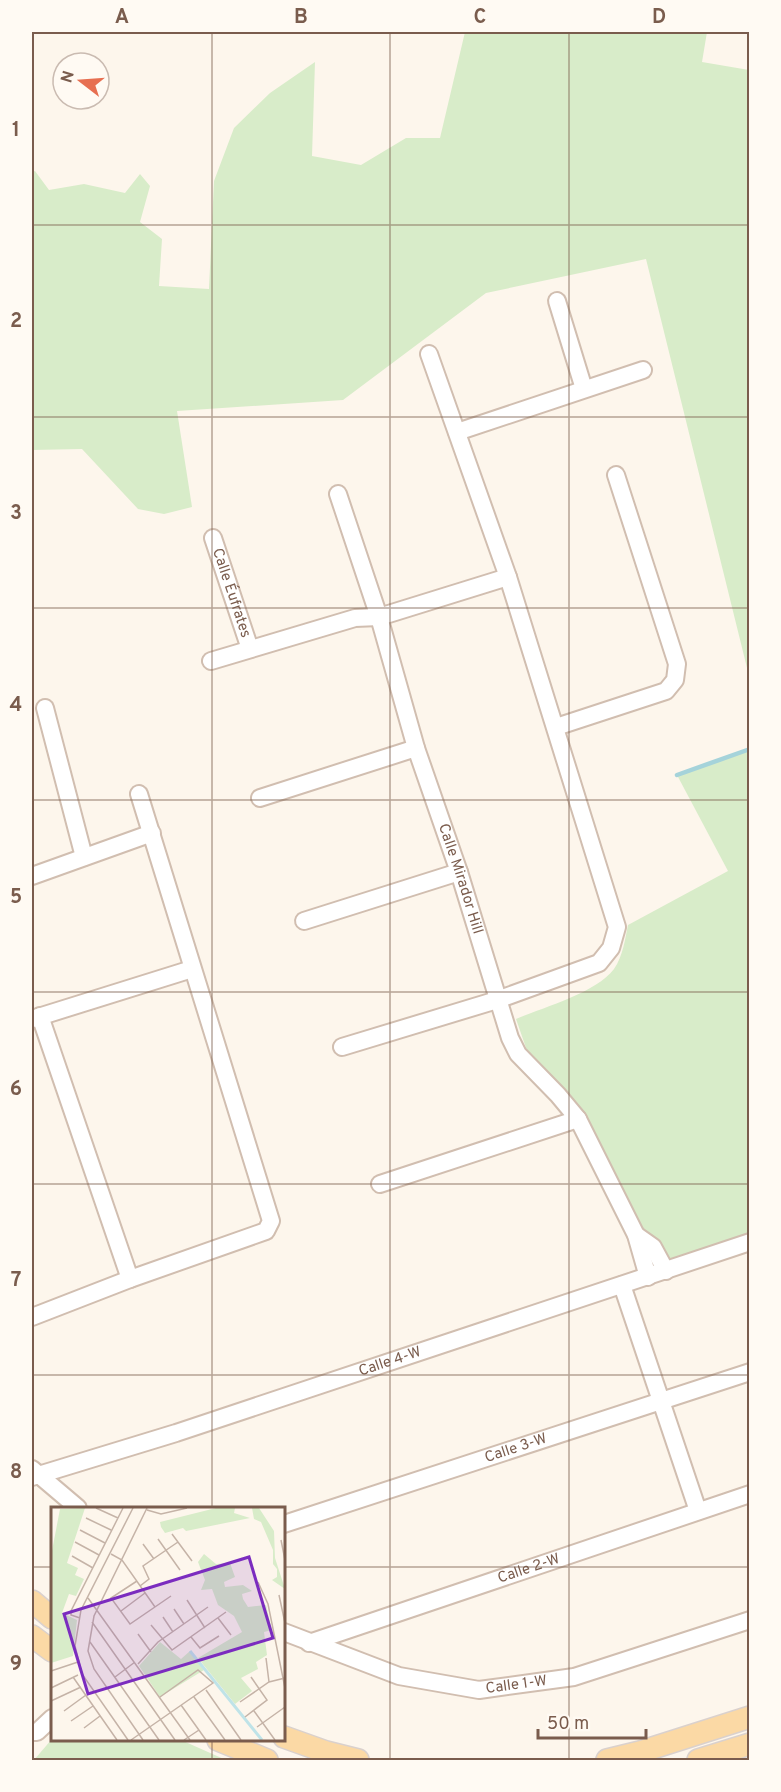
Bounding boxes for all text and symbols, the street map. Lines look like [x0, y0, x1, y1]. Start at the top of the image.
text: A [115, 5, 129, 31]
text: B [294, 5, 308, 31]
text: C [474, 5, 486, 31]
text: D [652, 5, 666, 31]
north arrow [51, 51, 111, 111]
text: N [57, 69, 80, 86]
text: 1 [12, 118, 20, 144]
text: 2 [10, 309, 22, 335]
text: 3 [10, 501, 22, 527]
street label: Calle Éufrates [208, 546, 255, 640]
text: 4 [10, 693, 22, 719]
street label: Calle Mirador Hill [433, 821, 487, 936]
text: 5 [10, 885, 22, 911]
text: 6 [10, 1077, 22, 1103]
text: 7 [11, 1268, 21, 1294]
street label: Calle 4-W [356, 1343, 424, 1381]
street label: Calle 3-W [482, 1429, 550, 1467]
text: 8 [10, 1460, 22, 1486]
inset map [51, 1507, 285, 1741]
street label: Calle 2-W [495, 1549, 562, 1588]
text: 9 [10, 1652, 22, 1678]
street label: Calle 1-W [484, 1671, 548, 1698]
scale bar [538, 1702, 646, 1740]
text: 50 m [547, 1713, 589, 1736]

